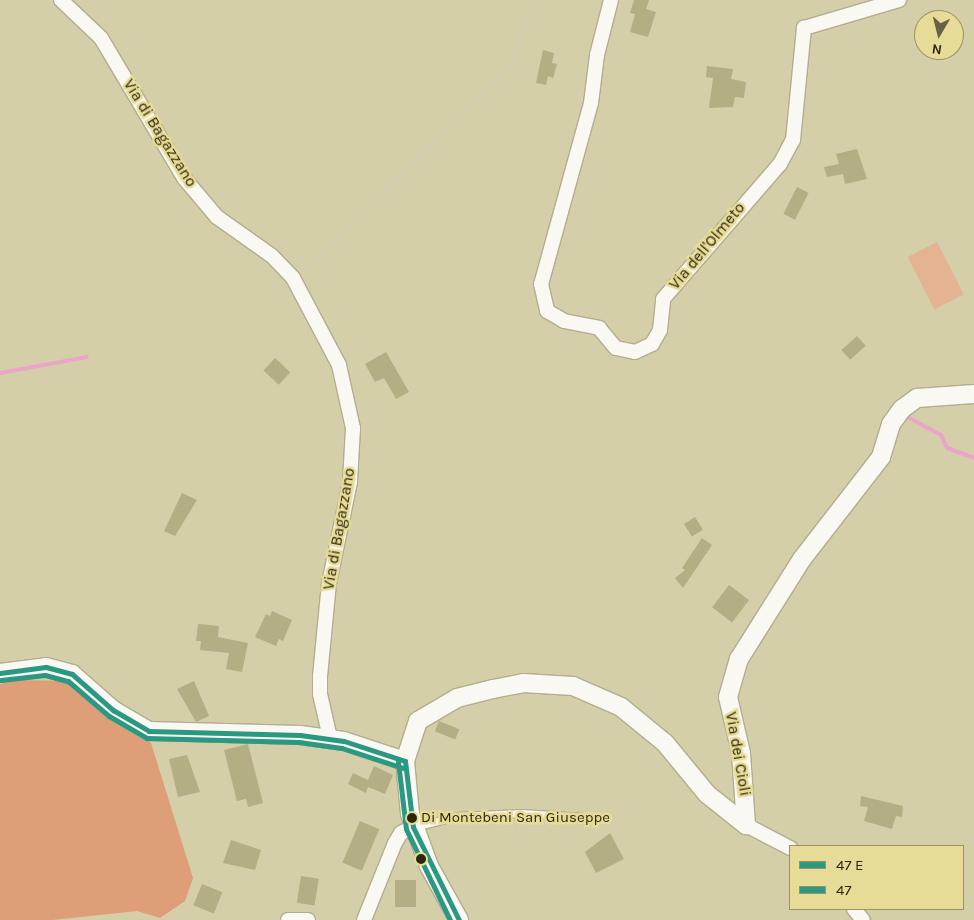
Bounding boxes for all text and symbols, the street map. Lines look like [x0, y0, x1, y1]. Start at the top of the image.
north arrow [914, 10, 964, 60]
text: N [931, 40, 943, 58]
street label: Via di Bagazzano [119, 76, 201, 190]
street label: Via dell'Olmeto [665, 198, 749, 294]
street label: Via di Bagazzano [319, 467, 359, 591]
street label: Via dei Cioli [721, 710, 755, 798]
place label: Di Montebeni San Giuseppe [421, 809, 610, 827]
marker: Di Montebeni San Giuseppe [407, 813, 417, 823]
legend [789, 845, 964, 910]
unlabelled marker [416, 854, 426, 864]
text: 47 E [836, 856, 863, 874]
text: 47 [836, 881, 851, 899]

